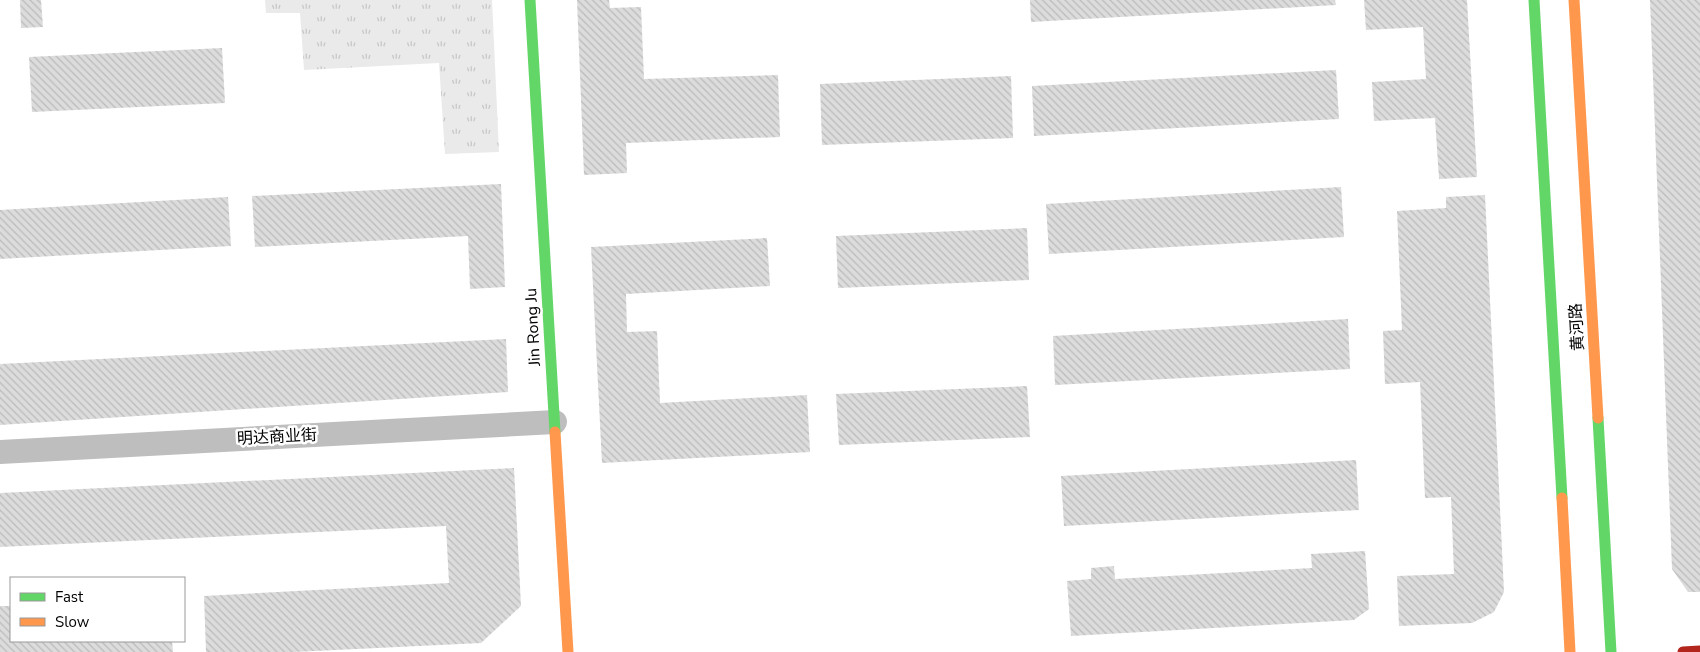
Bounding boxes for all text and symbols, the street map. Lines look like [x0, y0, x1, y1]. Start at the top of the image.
street label: Jin Rong Ju [520, 287, 546, 368]
street label: 黄河路 [1565, 302, 1589, 352]
street label: 明达商业街 [236, 424, 318, 450]
legend [10, 577, 185, 642]
text: Fast [55, 587, 84, 607]
text: Slow [55, 612, 90, 632]

